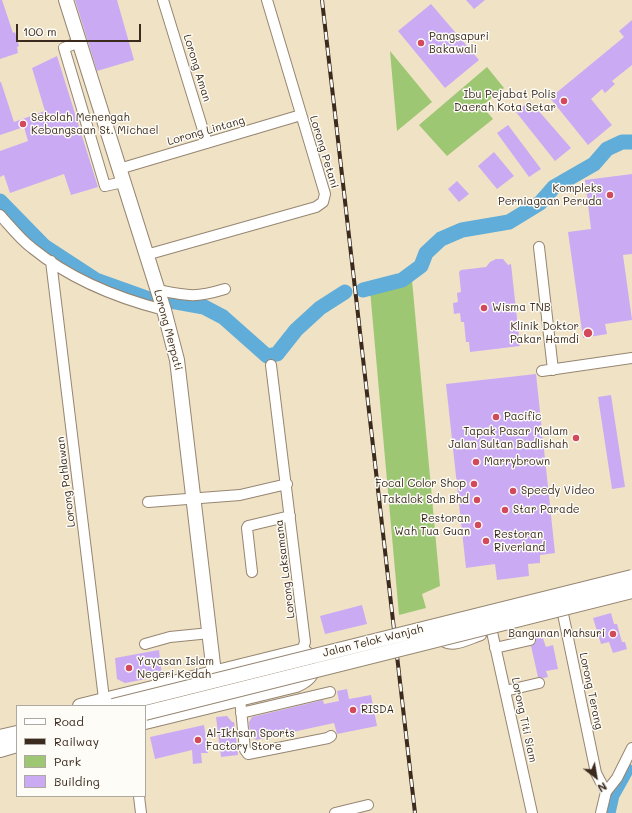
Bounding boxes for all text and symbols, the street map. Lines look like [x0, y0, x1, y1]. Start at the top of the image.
scale bar [18, 16, 143, 42]
text: 100 m [23, 23, 57, 39]
place label: Pangsapuri Bakawali [429, 30, 489, 56]
street label: Lorong Aman [181, 33, 213, 103]
marker: Pangsapuri Bakawali [416, 38, 426, 48]
place label: Ibu Pejabat Polis Daerah Kota Setar [454, 88, 556, 114]
marker: Ibu Pejabat Polis Daerah Kota Setar [559, 96, 569, 106]
place label: Sekolah Menengah Kebangsaan St. Michael [31, 111, 159, 137]
street label: Lorong Lintang [166, 114, 246, 148]
street label: Lorong Petani [307, 114, 341, 190]
marker: Sekolah Menengah Kebangsaan St. Michael [18, 119, 28, 129]
place label: Kompleks Perniagaan Peruda [498, 182, 602, 208]
marker: Kompleks Perniagaan Peruda [605, 190, 615, 200]
street label: Lorong Merpati [151, 288, 185, 372]
place label: Wisma TNB [492, 301, 551, 315]
marker: Wisma TNB [479, 303, 489, 313]
place label: Klinik Doktor Pakar Hamdi [510, 320, 579, 346]
marker: Klinik Doktor Pakar Hamdi [582, 327, 594, 339]
place label: Pacific [504, 410, 542, 424]
marker: Pacific [491, 412, 501, 422]
place label: Tapak Pasar Malam Jalan Sultan Badlishah [448, 425, 568, 451]
marker: Tapak Pasar Malam Jalan Sultan Badlishah [571, 433, 581, 443]
street label: Lorong Pahlawan [54, 436, 78, 528]
place label: Marrybrown [484, 455, 550, 469]
marker: Marrybrown [471, 457, 481, 467]
place label: Focal Color Shop [375, 477, 466, 491]
marker: Focal Color Shop [469, 479, 479, 489]
place label: Speedy Video [521, 484, 595, 498]
marker: Speedy Video [508, 486, 518, 496]
place label: Takalok Sdn Bhd [382, 493, 469, 507]
marker: Takalok Sdn Bhd [472, 495, 482, 505]
place label: Star Parade [513, 503, 580, 517]
marker: Star Parade [500, 505, 510, 515]
place label: Restoran Wah Tua Guan [394, 512, 470, 538]
street label: Lorong Laksamana [272, 519, 298, 619]
marker: Restoran Wah Tua Guan [473, 520, 483, 530]
place label: Restoran Riverland [494, 528, 545, 554]
marker: Restoran Riverland [481, 536, 491, 546]
street label: Jalan Telok Wanjah [321, 622, 425, 660]
place label: Bangunan Mahsuri [508, 627, 605, 641]
marker: Bangunan Mahsuri [608, 629, 618, 639]
street label: Lorong Terang [576, 651, 606, 731]
place label: Yayasan Islam Negeri Kedah [137, 655, 214, 681]
marker: Yayasan Islam Negeri Kedah [124, 663, 134, 673]
street label: Lorong Titi Siam [509, 676, 539, 764]
place label: RISDA [361, 703, 394, 717]
legend [16, 705, 146, 797]
marker: RISDA [348, 705, 358, 715]
text: Road [54, 713, 84, 729]
place label: Al-Ikhsan Sports Factory Store [206, 727, 295, 753]
text: Railway [54, 733, 99, 749]
marker: Al-Ikhsan Sports Factory Store [193, 735, 203, 745]
text: Park [54, 753, 81, 769]
north arrow [576, 757, 616, 797]
text: Building [54, 773, 100, 789]
text: N [595, 779, 610, 796]

